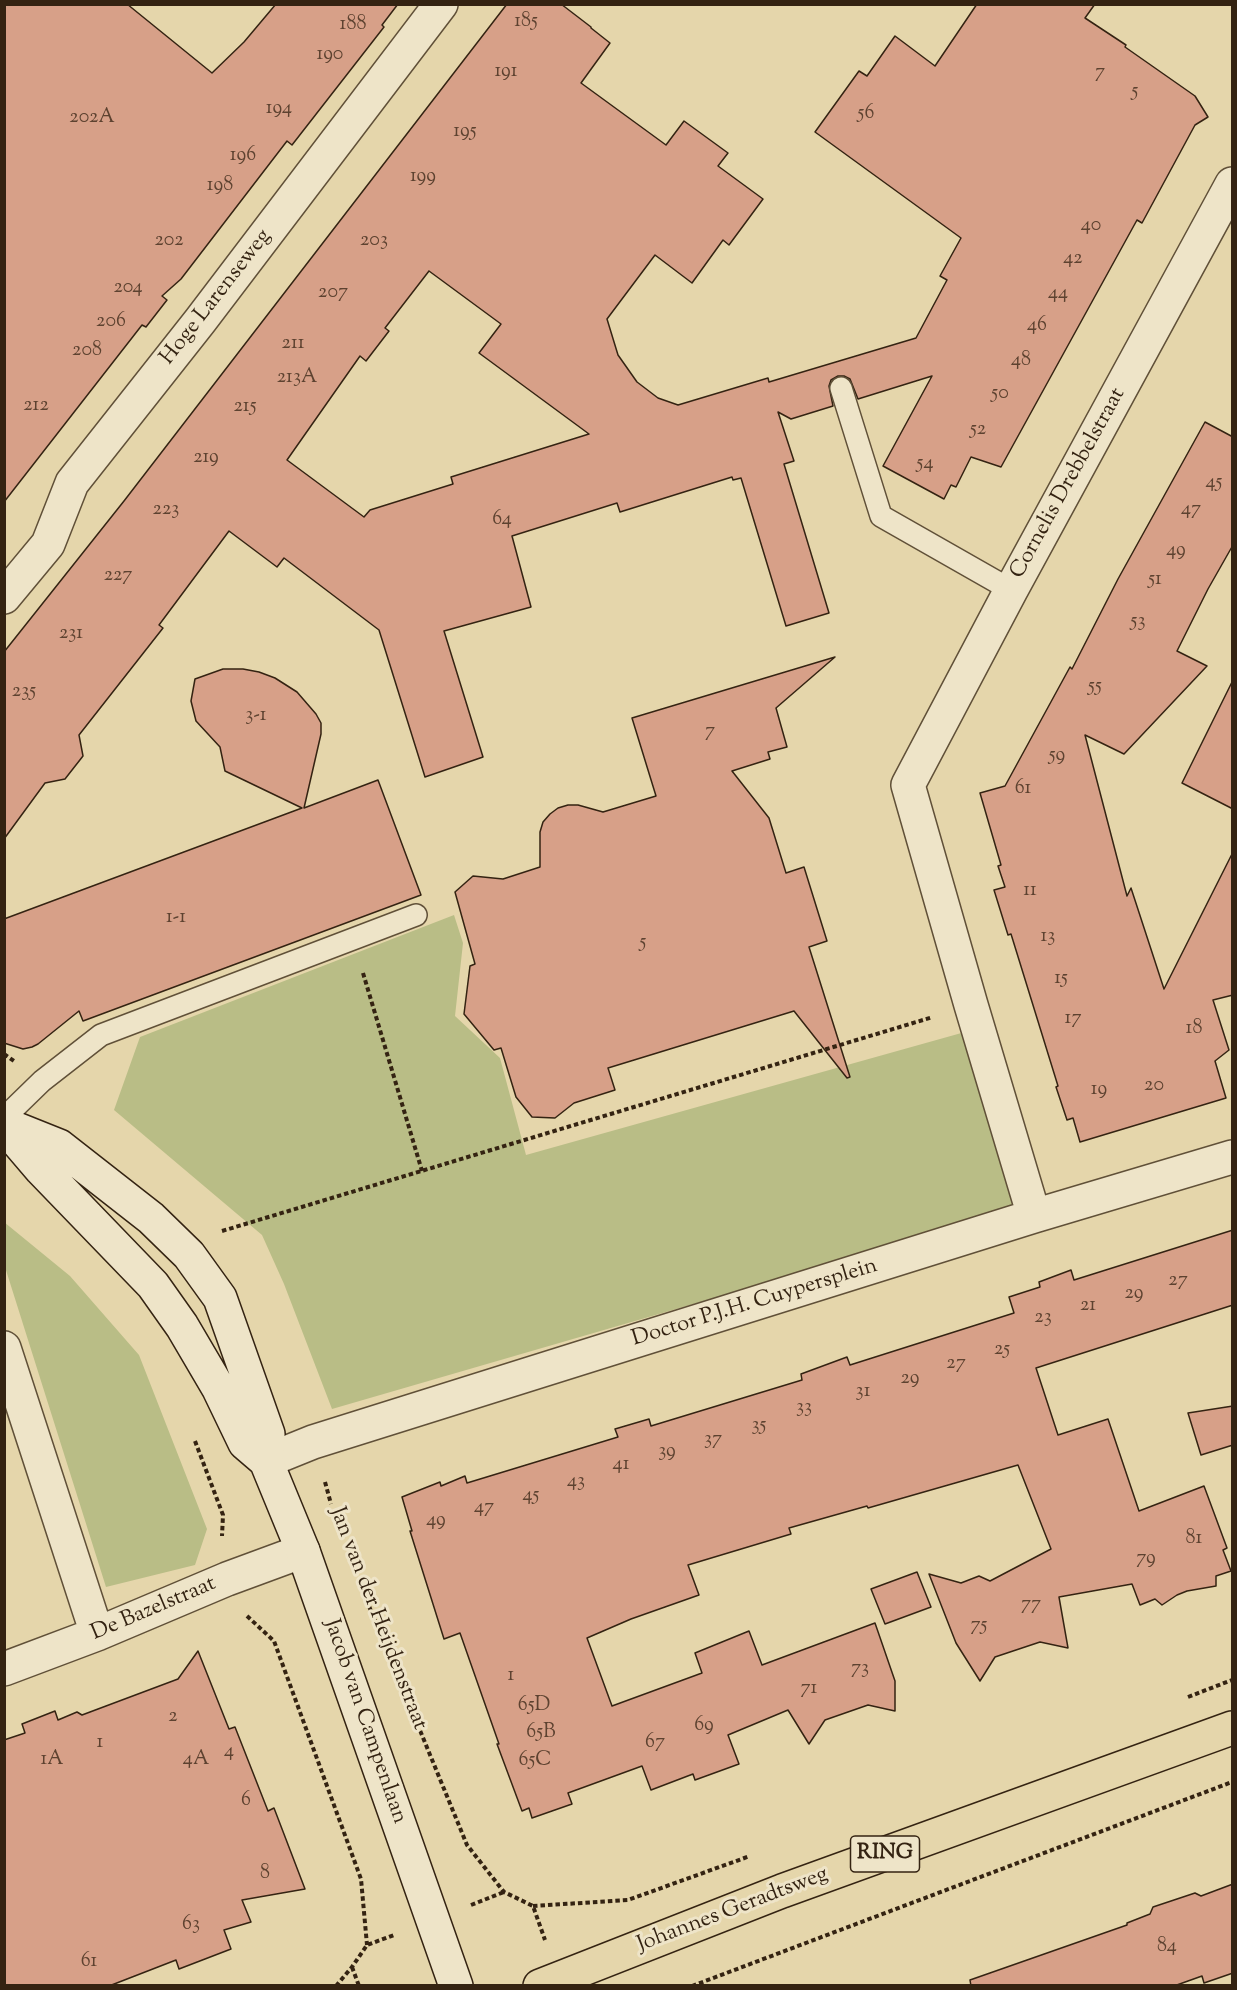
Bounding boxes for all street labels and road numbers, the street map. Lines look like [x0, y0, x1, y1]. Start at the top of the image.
street label: Hoge Larenseweg [156, 225, 278, 371]
street label: Cornelis Drebbelstraat [1006, 384, 1132, 584]
street label: Doctor P.J.H. Cuypersplein [629, 1254, 881, 1354]
street label: Jan van der Heijdenstraat [322, 1504, 432, 1734]
street label: De Bazelstraat [88, 1572, 220, 1648]
street label: Jacob van Campenlaan [317, 1616, 411, 1828]
road number: RING [850, 1836, 920, 1872]
street label: Johannes Geradtsweg [634, 1862, 832, 1960]

